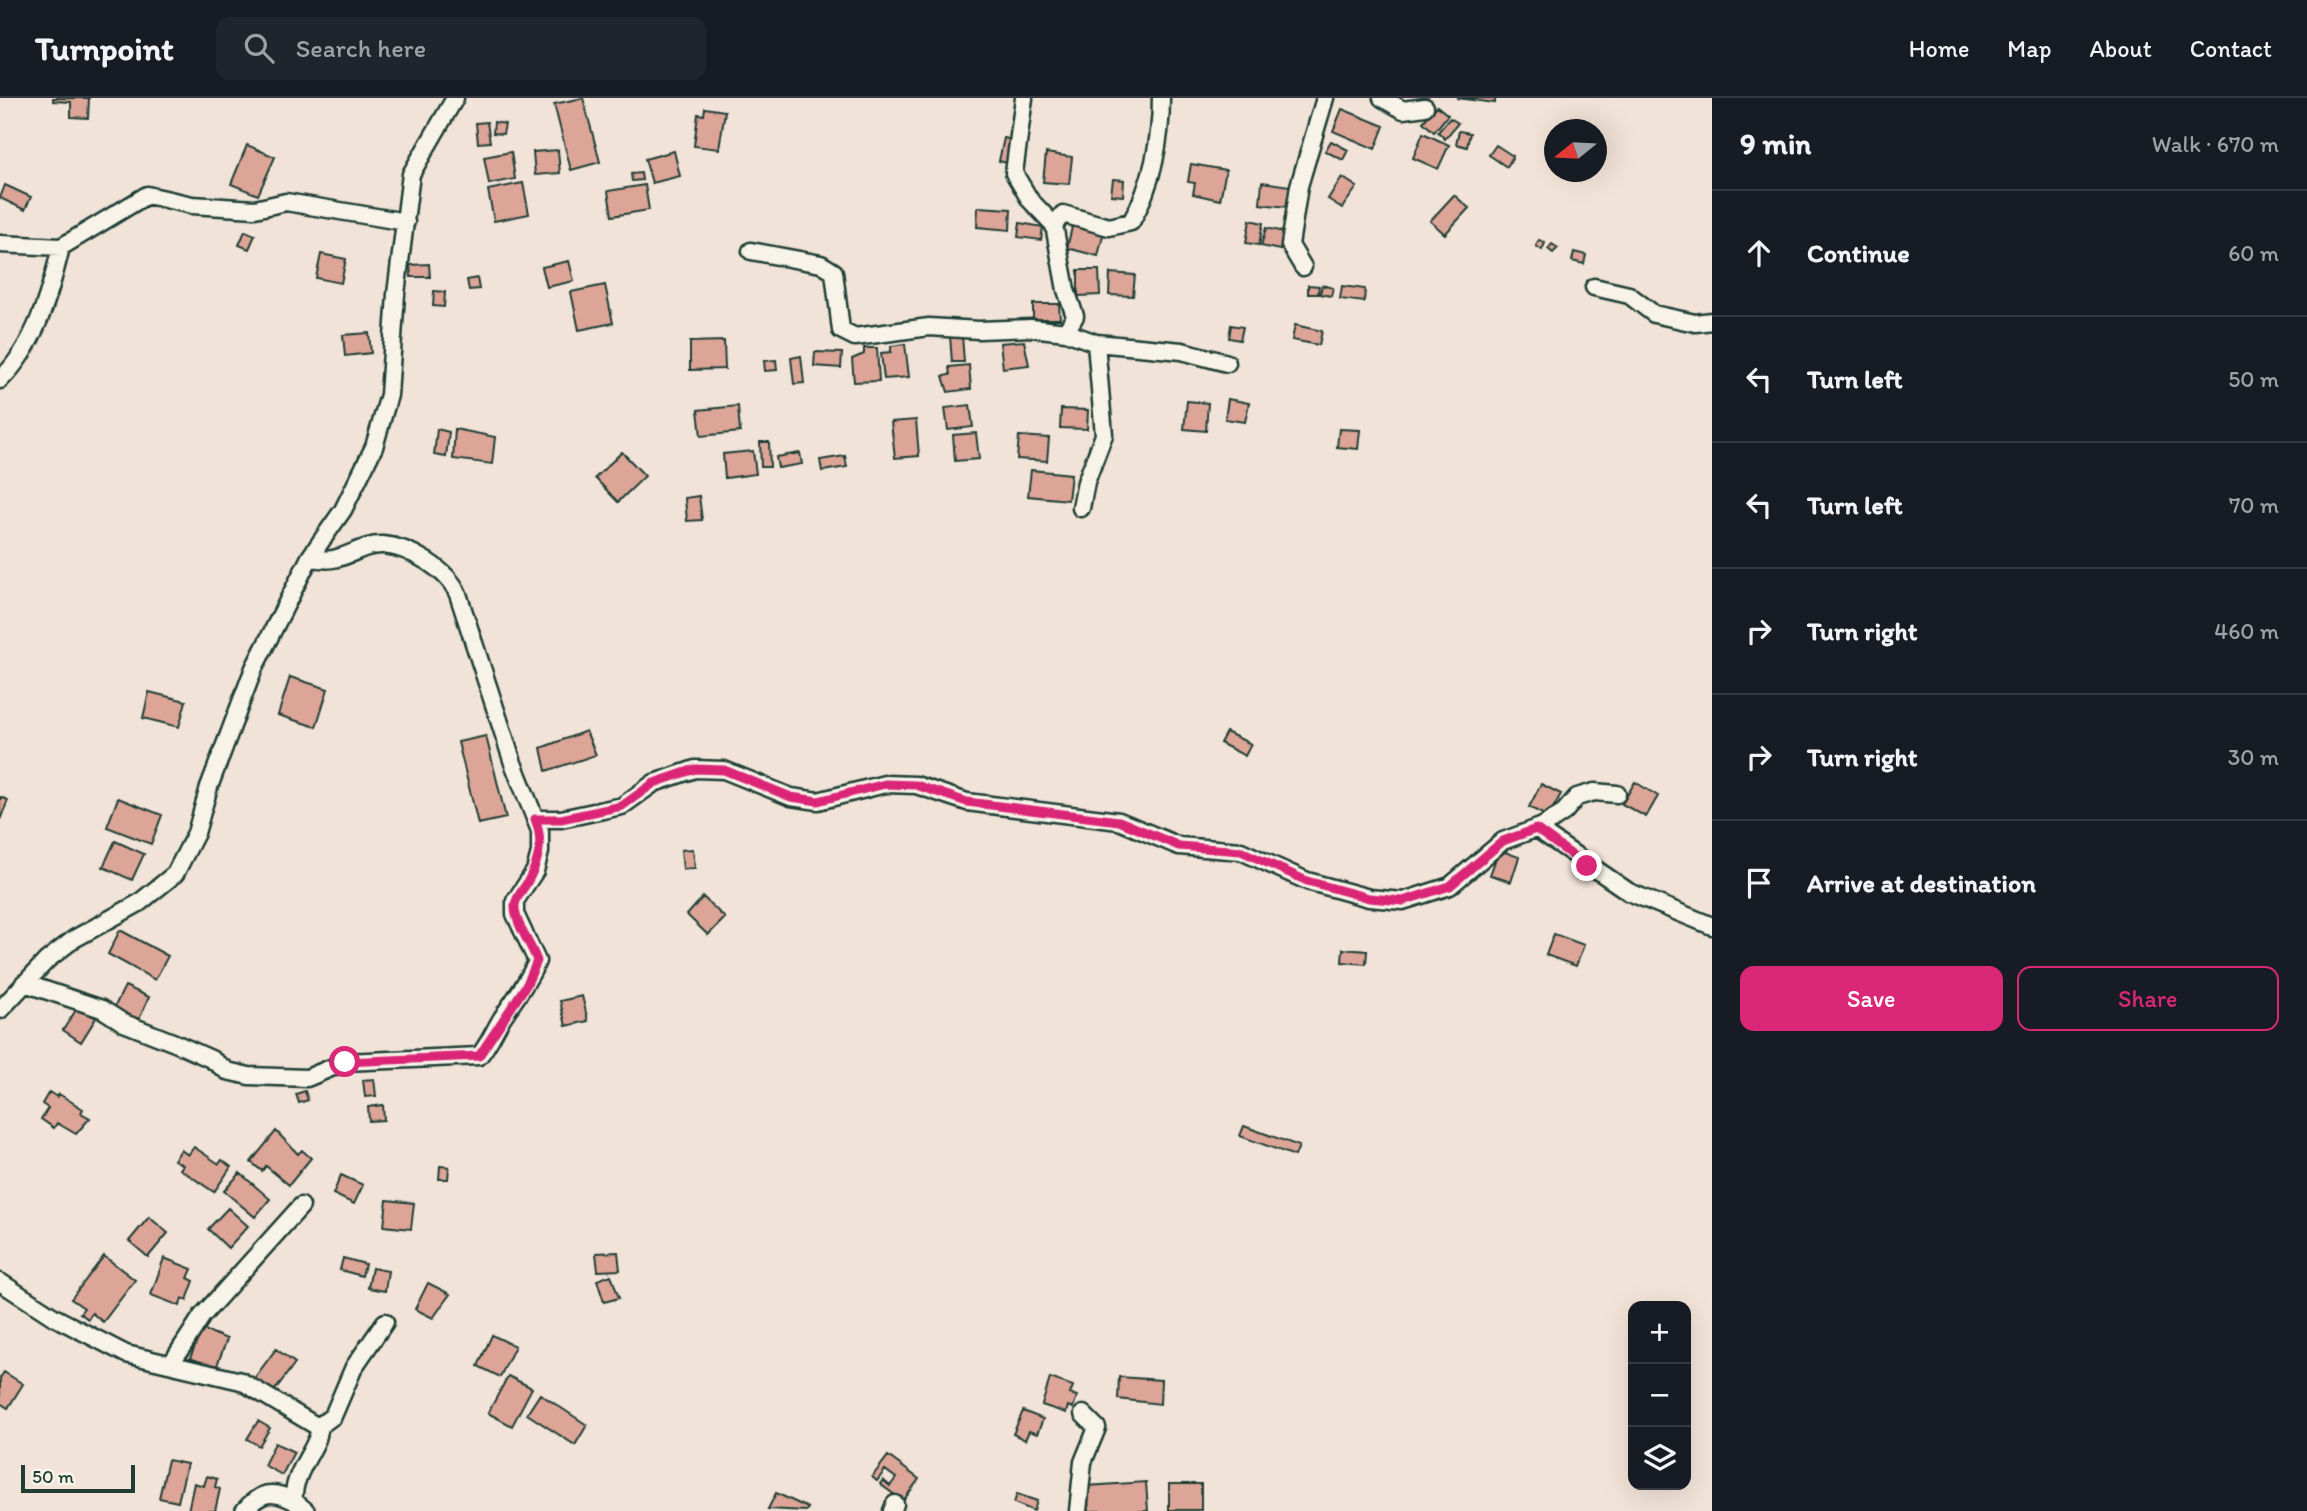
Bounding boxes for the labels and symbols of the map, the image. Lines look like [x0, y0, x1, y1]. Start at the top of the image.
north arrow [1544, 119, 1607, 182]
route end [1571, 850, 1602, 881]
route start [329, 1046, 360, 1077]
scale bar [21, 1462, 135, 1494]

